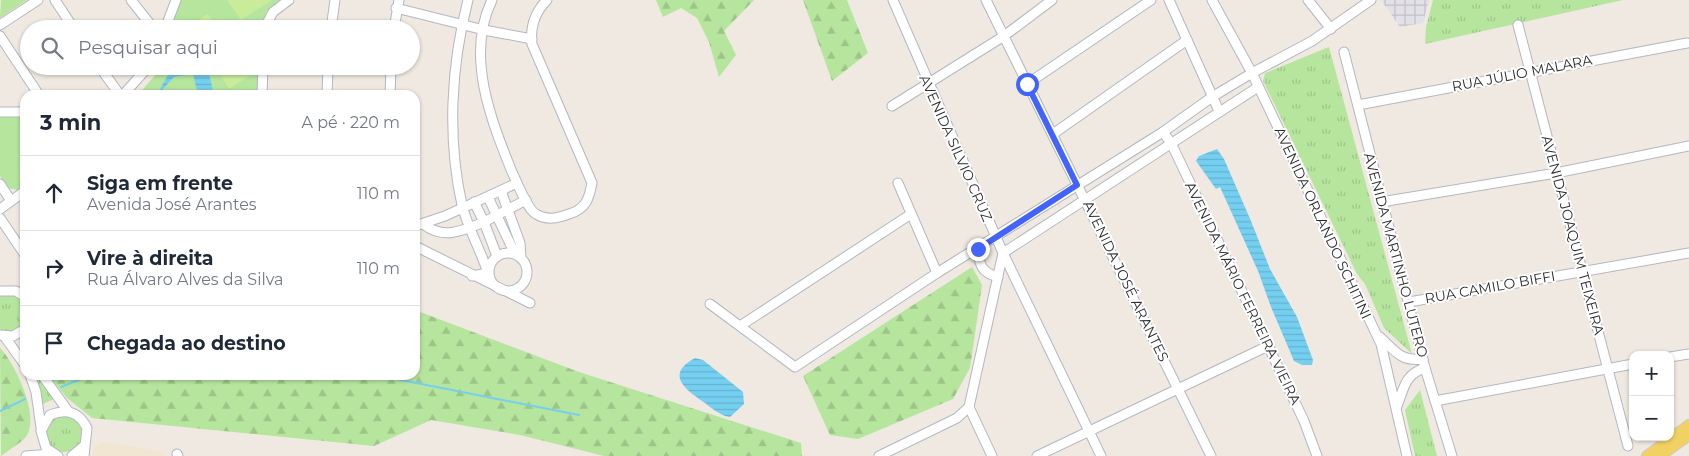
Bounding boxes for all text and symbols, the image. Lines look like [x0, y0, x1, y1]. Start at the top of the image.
search box [20, 20, 420, 75]
icon: search [38, 34, 66, 62]
text: Pesquisar aqui [78, 36, 218, 59]
street label: RUA JÚLIO MALARA [1450, 50, 1595, 95]
street label: AVENIDA SILVIO CRUZ [915, 72, 997, 224]
route start [1016, 73, 1039, 96]
text: 3 min [40, 110, 101, 135]
text: A pé · 220 m [302, 113, 400, 132]
street label: AVENIDA ORLANDO SCHITINI [1271, 124, 1375, 322]
street label: AVENIDA JOAQUIM TEIXEIRA [1538, 133, 1609, 338]
street label: AVENIDA MARTINHO LUTERO [1360, 151, 1432, 360]
text: Siga em frente [87, 172, 233, 195]
icon: ahead [40, 179, 68, 207]
street label: AVENIDA MÁRIO FERREIRA VIEIRA [1181, 179, 1305, 408]
text: 110 m [357, 184, 400, 203]
text: Avenida José Arantes [87, 195, 257, 214]
street label: AVENIDA JOSÉ ARANTES [1079, 197, 1173, 365]
route end [967, 238, 990, 261]
text: Vire à direita [87, 247, 214, 270]
icon: right [40, 254, 68, 282]
text: 110 m [357, 259, 400, 278]
street label: RUA CAMILO BIFFI [1423, 267, 1557, 307]
text: Rua Álvaro Alves da Silva [87, 270, 284, 289]
icon: arrive [40, 329, 68, 357]
text: Chegada ao destino [87, 332, 286, 355]
map controls [1629, 351, 1674, 441]
button: + [1629, 351, 1674, 396]
button: − [1629, 396, 1674, 441]

